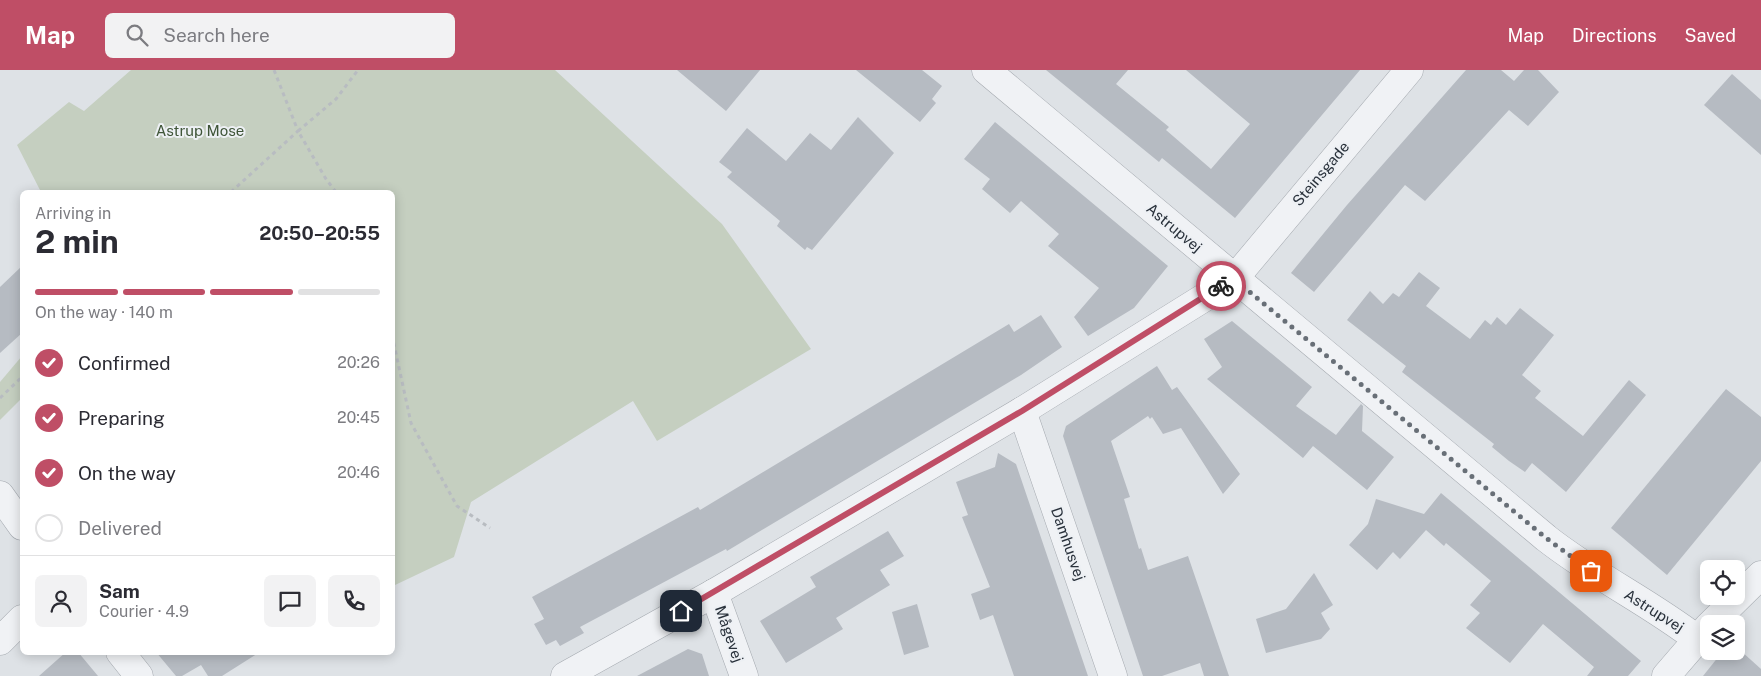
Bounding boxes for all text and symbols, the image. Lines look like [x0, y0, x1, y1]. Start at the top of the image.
search box [105, 13, 455, 58]
text: Map [25, 21, 75, 49]
icon: search [123, 21, 151, 49]
text: Search here [163, 24, 270, 46]
text: Map [1507, 25, 1544, 46]
text: Directions [1572, 25, 1657, 46]
text: Saved [1685, 25, 1736, 46]
park label: Astrup Mose [156, 122, 244, 139]
street label: Steinsgade [1289, 138, 1352, 209]
street label: Astrupvej [1143, 200, 1205, 256]
text: Arriving in [35, 204, 111, 223]
text: 20:50–20:55 [259, 222, 380, 244]
text: 2 min [35, 223, 119, 260]
courier [1196, 261, 1246, 311]
icon: bike [1207, 272, 1235, 300]
text: On the way · 140 m [35, 303, 173, 322]
icon: check [35, 349, 63, 377]
text: Confirmed [78, 352, 171, 374]
text: 20:26 [337, 353, 380, 372]
icon: check [35, 404, 63, 432]
text: Preparing [78, 407, 165, 429]
text: 20:45 [337, 408, 380, 427]
icon: check [35, 459, 63, 487]
text: On the way [78, 462, 176, 484]
text: 20:46 [337, 463, 380, 482]
street label: Damhusvej [1048, 505, 1089, 583]
text: Delivered [78, 517, 162, 539]
pin [1570, 550, 1612, 592]
icon: bag [1577, 557, 1605, 585]
map controls [1700, 560, 1745, 660]
button: locate [1700, 560, 1745, 605]
button: person [35, 575, 87, 627]
button: chat [264, 575, 316, 627]
button: phone [328, 575, 380, 627]
text: Sam [99, 580, 140, 602]
street label: Astrupvej [1621, 586, 1687, 636]
pin [660, 590, 702, 632]
icon: home [667, 597, 695, 625]
text: Courier · 4.9 [99, 602, 189, 621]
street label: Mågevej [712, 603, 747, 664]
button: layers [1700, 615, 1745, 660]

